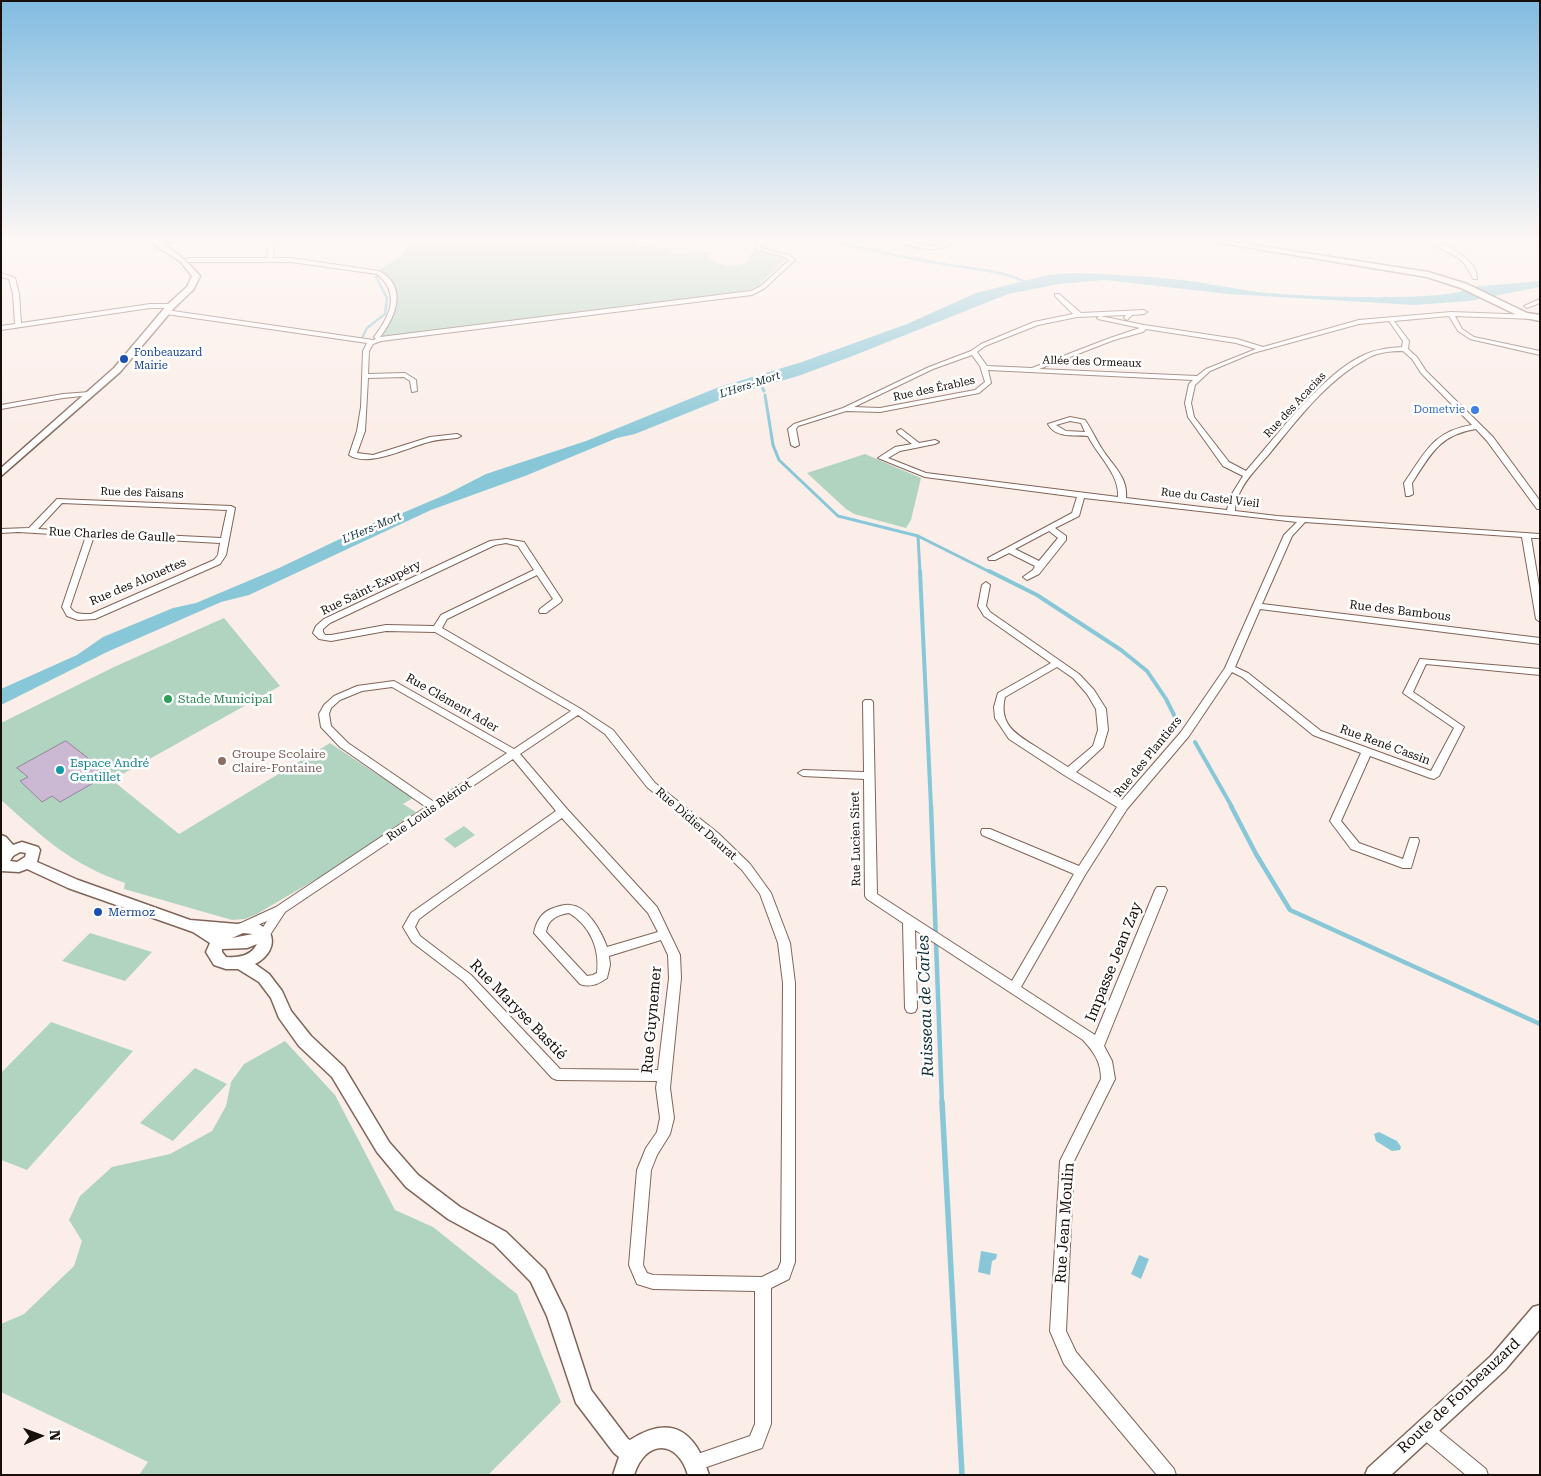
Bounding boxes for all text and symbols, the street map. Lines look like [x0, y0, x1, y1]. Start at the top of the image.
place label: Fonbeauzard Mairie [134, 346, 202, 372]
marker: Fonbeauzard Mairie [118, 353, 130, 365]
street label: Allée des Ormeaux [1042, 354, 1142, 370]
water label: L'Hers-Mort [718, 369, 782, 401]
street label: Rue des Acacias [1261, 370, 1329, 440]
street label: Rue des Érables [892, 374, 976, 404]
place label: Dometvie [1413, 403, 1465, 417]
marker: Dometvie [1469, 404, 1481, 416]
street label: Rue des Faisans [100, 485, 184, 501]
street label: Rue du Castel Vieil [1160, 485, 1260, 511]
water label: L'Hers-Mort [340, 510, 404, 546]
street label: Rue Charles de Gaulle [48, 524, 176, 546]
street label: Rue des Alouettes [88, 555, 188, 609]
street label: Rue Saint-Exupéry [319, 558, 423, 618]
street label: Rue des Bambous [1349, 598, 1451, 624]
street label: Rue Clément Ader [403, 671, 501, 735]
place label: Stade Municipal [178, 692, 272, 706]
marker: Stade Municipal [162, 693, 174, 705]
street label: Rue des Plantiers [1111, 714, 1185, 800]
street label: Rue René Cassin [1338, 722, 1432, 768]
place label: Groupe Scolaire Claire-Fontaine [232, 747, 326, 775]
marker: Groupe Scolaire Claire-Fontaine [216, 755, 228, 767]
place label: Espace André Gentillet [70, 756, 149, 784]
marker: Espace André Gentillet [54, 764, 66, 776]
street label: Rue Louis Blériot [384, 777, 474, 845]
street label: Rue Didier Daurat [652, 785, 740, 863]
street label: Rue Lucien Siret [848, 791, 864, 887]
street label: Impasse Jean Zay [1082, 900, 1146, 1024]
place label: Mermoz [108, 905, 155, 919]
marker: Mermoz [92, 906, 104, 918]
water label: Ruisseau de Carles [914, 935, 938, 1077]
street label: Rue Maryse Bastié [466, 956, 570, 1064]
street label: Rue Guynemer [638, 966, 666, 1074]
street label: Rue Jean Moulin [1052, 1162, 1078, 1284]
street label: Route de Fonbeauzard [1394, 1335, 1524, 1457]
north arrow [15, 1411, 65, 1461]
text: N [47, 1430, 63, 1441]

